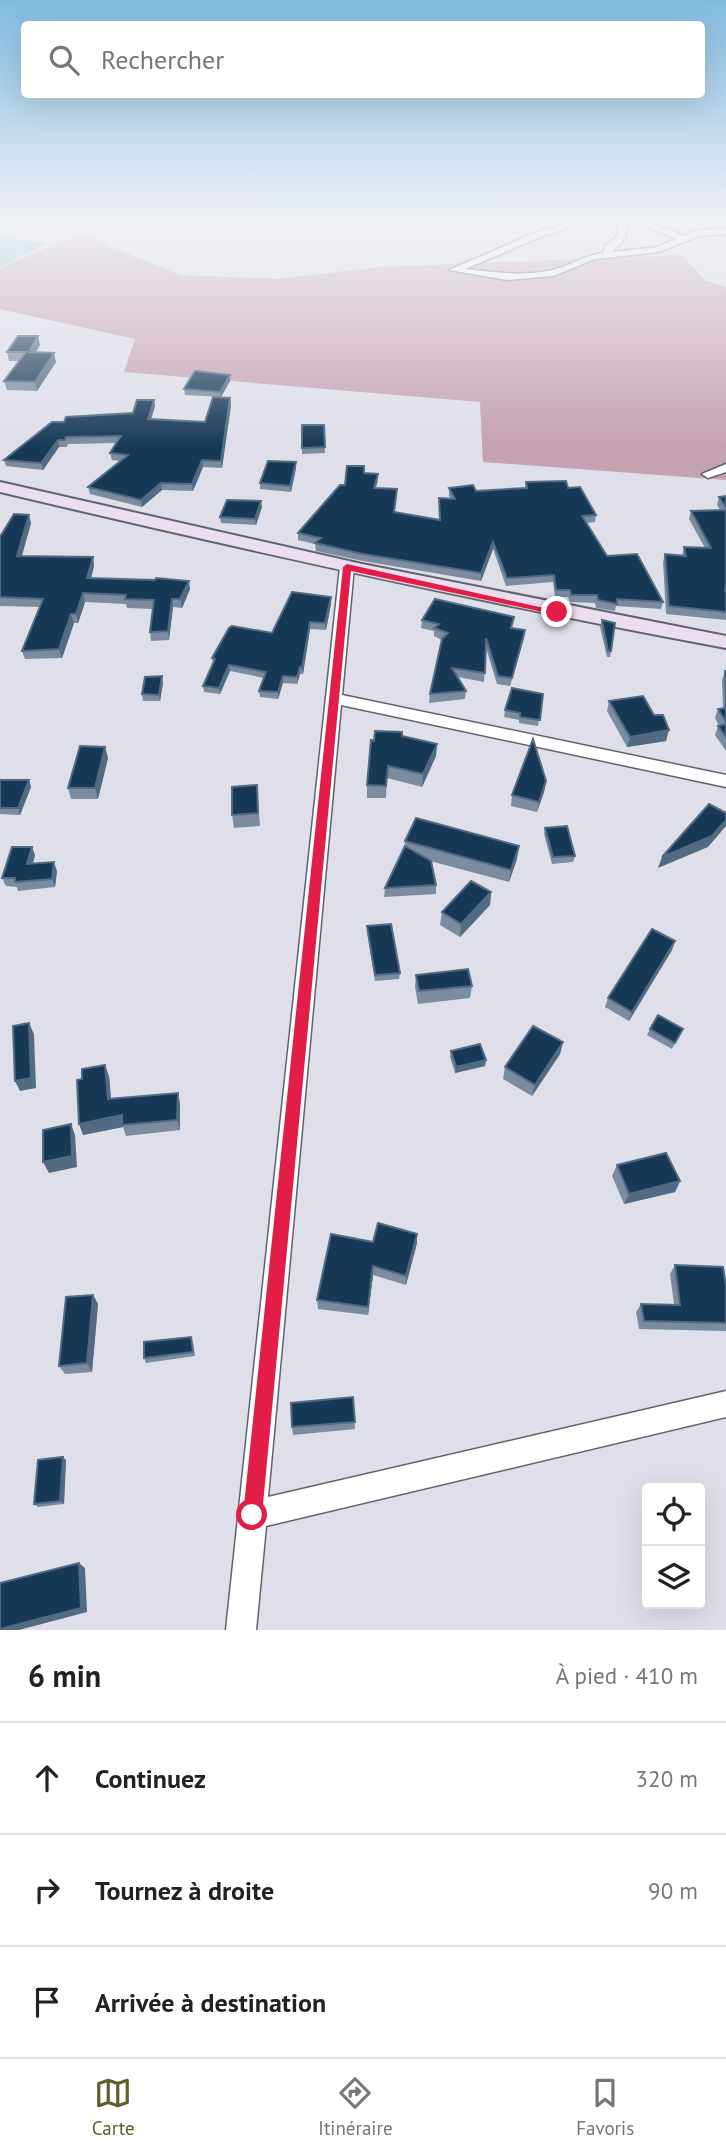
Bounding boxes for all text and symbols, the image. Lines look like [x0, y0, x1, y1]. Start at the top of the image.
search box [21, 21, 705, 98]
icon: search [45, 41, 83, 79]
text: Rechercher [101, 43, 224, 76]
route end [541, 596, 572, 627]
map controls [642, 1483, 705, 1609]
button: locate [642, 1483, 705, 1546]
route start [236, 1499, 267, 1530]
button: layers [642, 1546, 705, 1609]
text: 6 min [28, 1656, 101, 1695]
text: À pied · 410 m [556, 1661, 698, 1690]
icon: ahead [28, 1759, 66, 1797]
text: Continuez [95, 1762, 206, 1795]
text: 320 m [636, 1764, 698, 1793]
icon: right [28, 1871, 66, 1909]
text: Tournez à droite [95, 1874, 274, 1907]
text: 90 m [648, 1876, 698, 1905]
icon: arrive [28, 1983, 66, 2021]
text: Arrivée à destination [95, 1986, 326, 2019]
tab: Carte [92, 2074, 135, 2140]
tab: Itinéraire [318, 2074, 393, 2140]
tab: Favoris [576, 2074, 634, 2140]

